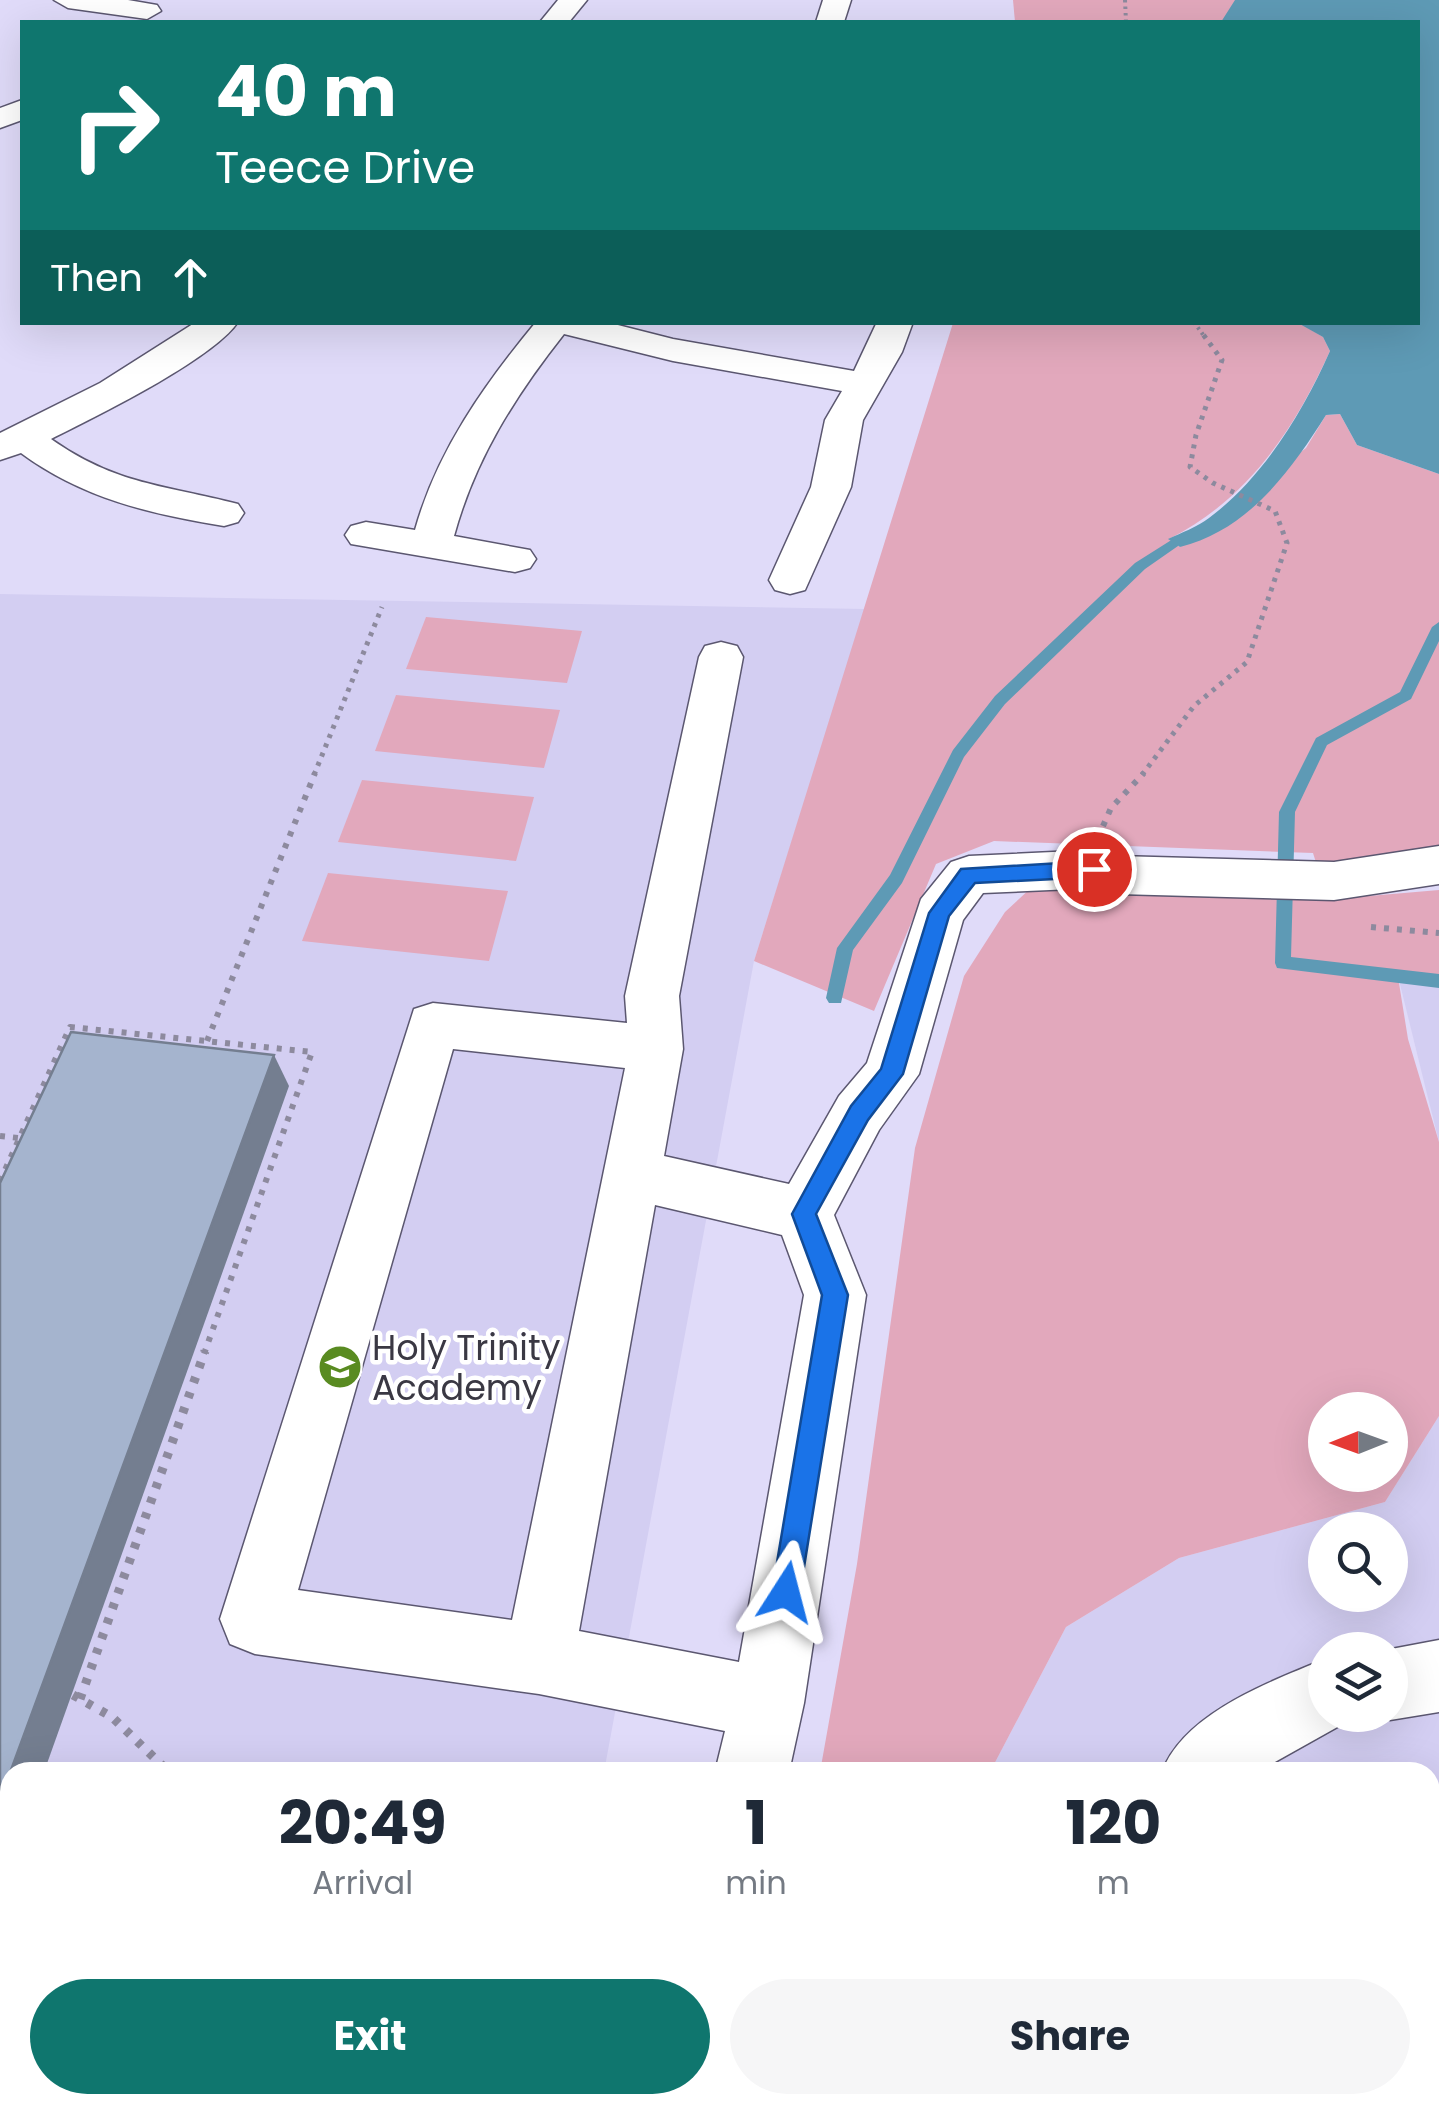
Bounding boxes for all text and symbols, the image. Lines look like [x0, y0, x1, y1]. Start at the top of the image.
text: 40 m [215, 42, 397, 141]
icon: right [50, 60, 180, 190]
text: Teece Drive [215, 136, 475, 199]
icon: ahead [163, 250, 218, 305]
text: Then [50, 251, 143, 304]
pin [1052, 827, 1137, 912]
icon: arrive [1067, 842, 1122, 897]
place label: Holy Trinity Academy [372, 1323, 561, 1412]
school or university icon: Holy Trinity Academy [317, 1344, 363, 1390]
north arrow [1308, 1392, 1408, 1492]
map controls [1308, 1392, 1408, 1732]
button: search [1308, 1512, 1408, 1612]
position arrow [734, 1540, 838, 1644]
button: layers [1308, 1632, 1408, 1732]
text: 20:49 [279, 1781, 447, 1865]
text: 1 [745, 1781, 767, 1865]
text: 120 [1065, 1781, 1161, 1865]
text: Arrival [312, 1860, 413, 1905]
text: min [725, 1860, 787, 1905]
text: m [1097, 1860, 1130, 1905]
button: Exit [30, 1979, 710, 2094]
button: Share [730, 1979, 1410, 2094]

